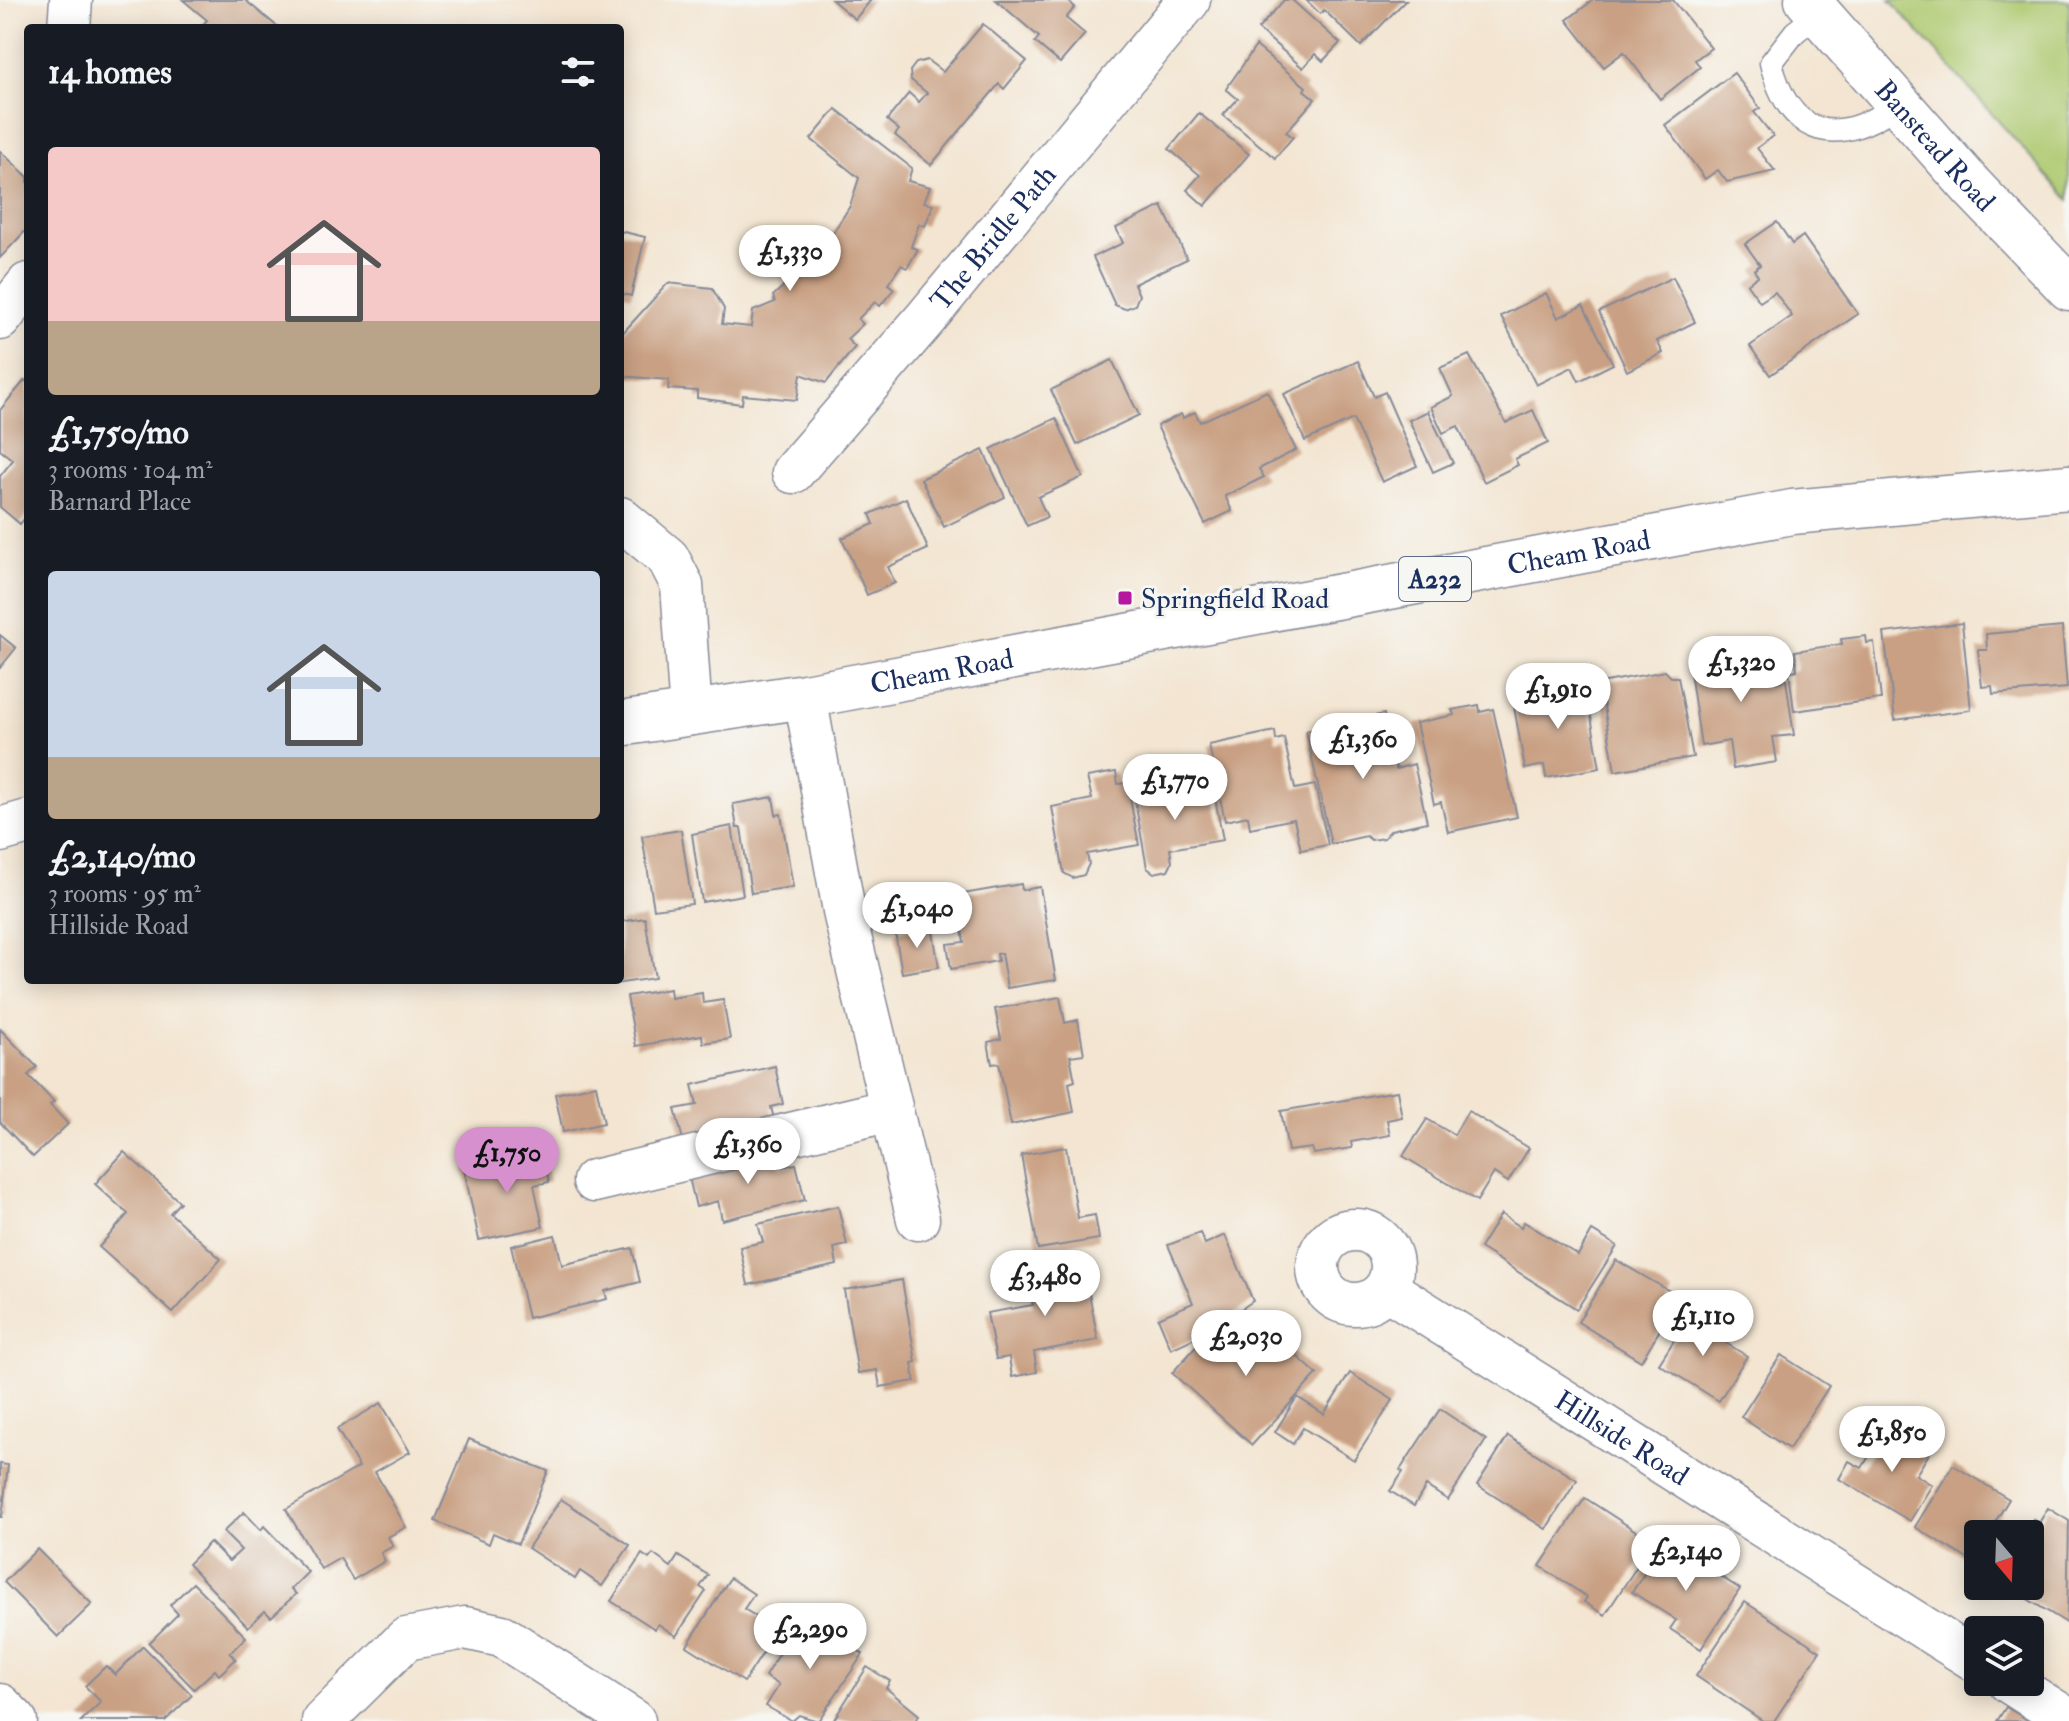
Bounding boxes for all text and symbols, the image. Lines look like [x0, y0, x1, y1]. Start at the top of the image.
icon: filters [556, 50, 600, 94]
text: 14 homes [48, 51, 172, 94]
street label: Banstead Road [1867, 73, 2002, 220]
street label: The Bridle Path [923, 158, 1064, 318]
icon: home [252, 199, 396, 343]
pin: £1,330 [725, 225, 855, 293]
text: £1,330 [757, 235, 823, 267]
text: £1,750/mo [48, 411, 189, 454]
text: 3 rooms · 104 m² [48, 454, 213, 486]
text: Barnard Place [48, 486, 191, 518]
street label: Cheam Road [1505, 523, 1653, 584]
road number: A232 [1399, 557, 1471, 601]
place label: Springfield Road [1141, 582, 1329, 617]
marker: Springfield Road [1116, 589, 1134, 607]
icon: home [252, 623, 396, 767]
pin: £1,320 [1676, 636, 1806, 704]
street label: Cheam Road [868, 642, 1016, 702]
text: £1,320 [1706, 646, 1776, 678]
pin: £1,910 [1493, 663, 1623, 731]
text: £1,910 [1524, 673, 1592, 705]
pin: £1,360 [1298, 713, 1428, 781]
text: £1,360 [1328, 723, 1398, 755]
pin: £1,770 [1110, 754, 1240, 822]
text: £1,770 [1140, 764, 1210, 796]
text: £2,140/mo [48, 835, 196, 878]
text: 3 rooms · 95 m² [48, 878, 201, 910]
pin: £1,040 [852, 882, 982, 950]
text: £1,040 [880, 892, 954, 924]
text: Hillside Road [48, 910, 189, 942]
pin: £1,360 [683, 1118, 813, 1186]
pin: £1,750 [442, 1127, 572, 1195]
text: £1,360 [713, 1128, 783, 1160]
text: £1,750 [473, 1137, 541, 1169]
pin: £3,480 [980, 1250, 1110, 1318]
text: £3,480 [1008, 1260, 1082, 1292]
pin: £1,110 [1638, 1290, 1768, 1358]
text: £1,110 [1671, 1300, 1735, 1332]
pin: £2,030 [1181, 1310, 1311, 1378]
text: £2,030 [1209, 1320, 1283, 1352]
street label: Hillside Road [1548, 1383, 1695, 1494]
pin: £1,850 [1827, 1406, 1957, 1474]
text: £1,850 [1857, 1416, 1927, 1448]
north arrow [1964, 1520, 2044, 1600]
map controls [1964, 1520, 2044, 1696]
pin: £2,140 [1621, 1525, 1751, 1593]
text: £2,140 [1649, 1535, 1723, 1567]
pin: £2,290 [745, 1603, 875, 1671]
text: £2,290 [772, 1613, 848, 1645]
button: layers [1964, 1616, 2044, 1696]

